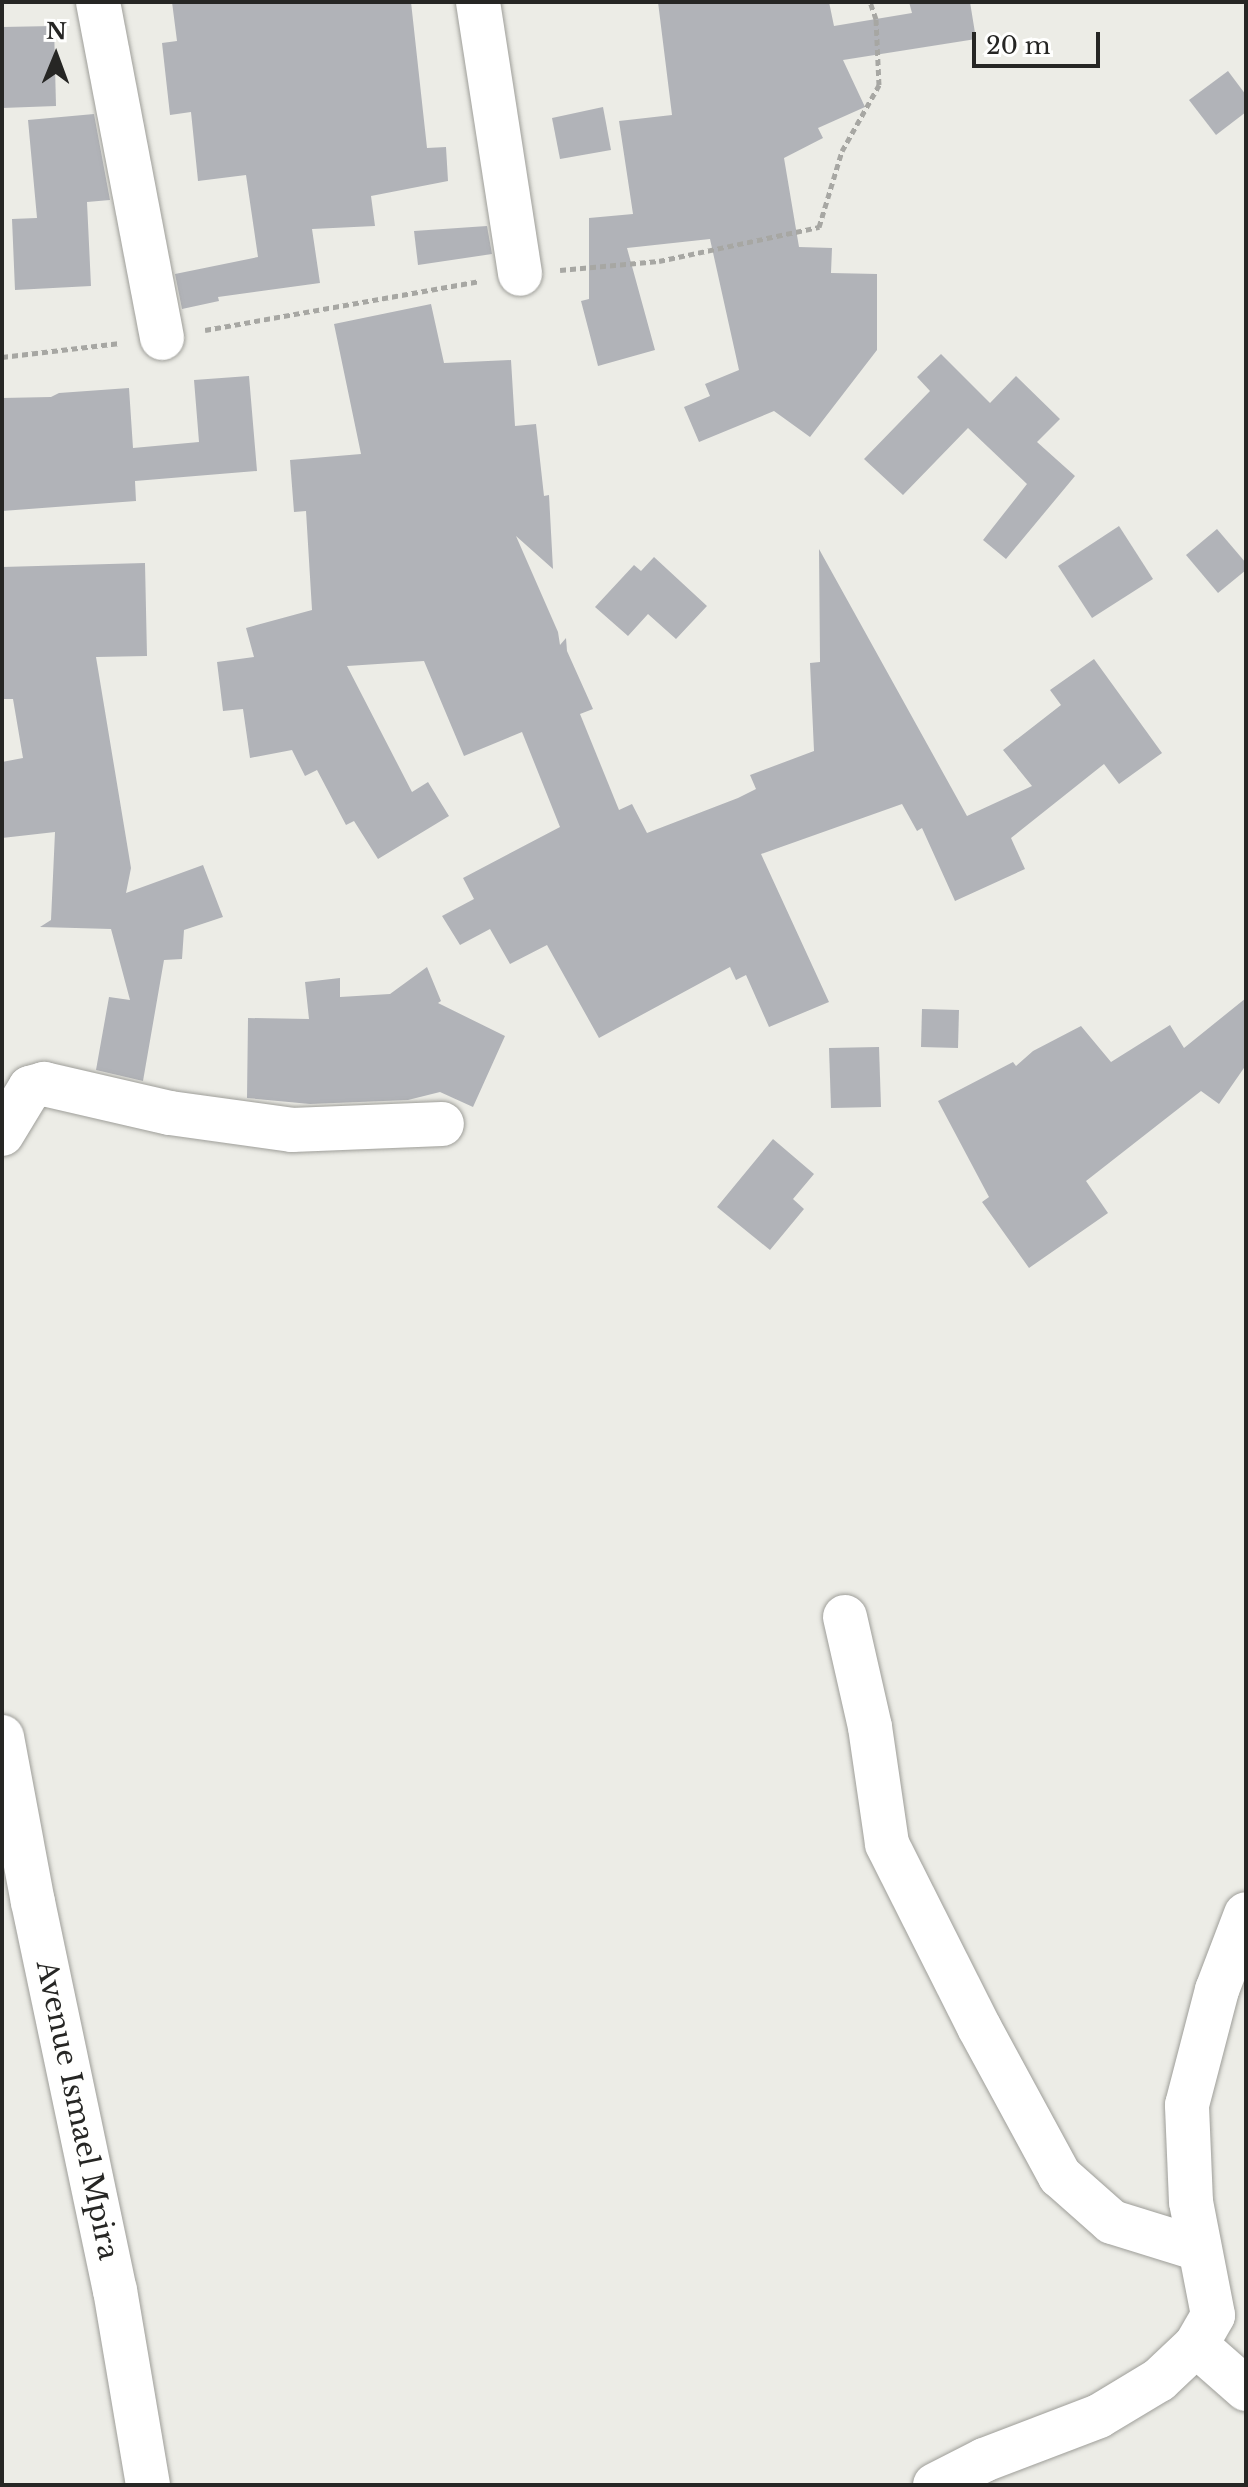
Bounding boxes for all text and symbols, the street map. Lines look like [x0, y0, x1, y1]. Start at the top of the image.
north arrow [16, 16, 96, 96]
scale bar [976, 16, 1104, 66]
text: N [46, 18, 67, 45]
text: 20 m [986, 31, 1051, 60]
street label: Avenue Ismael Mpira [29, 1957, 125, 2263]

